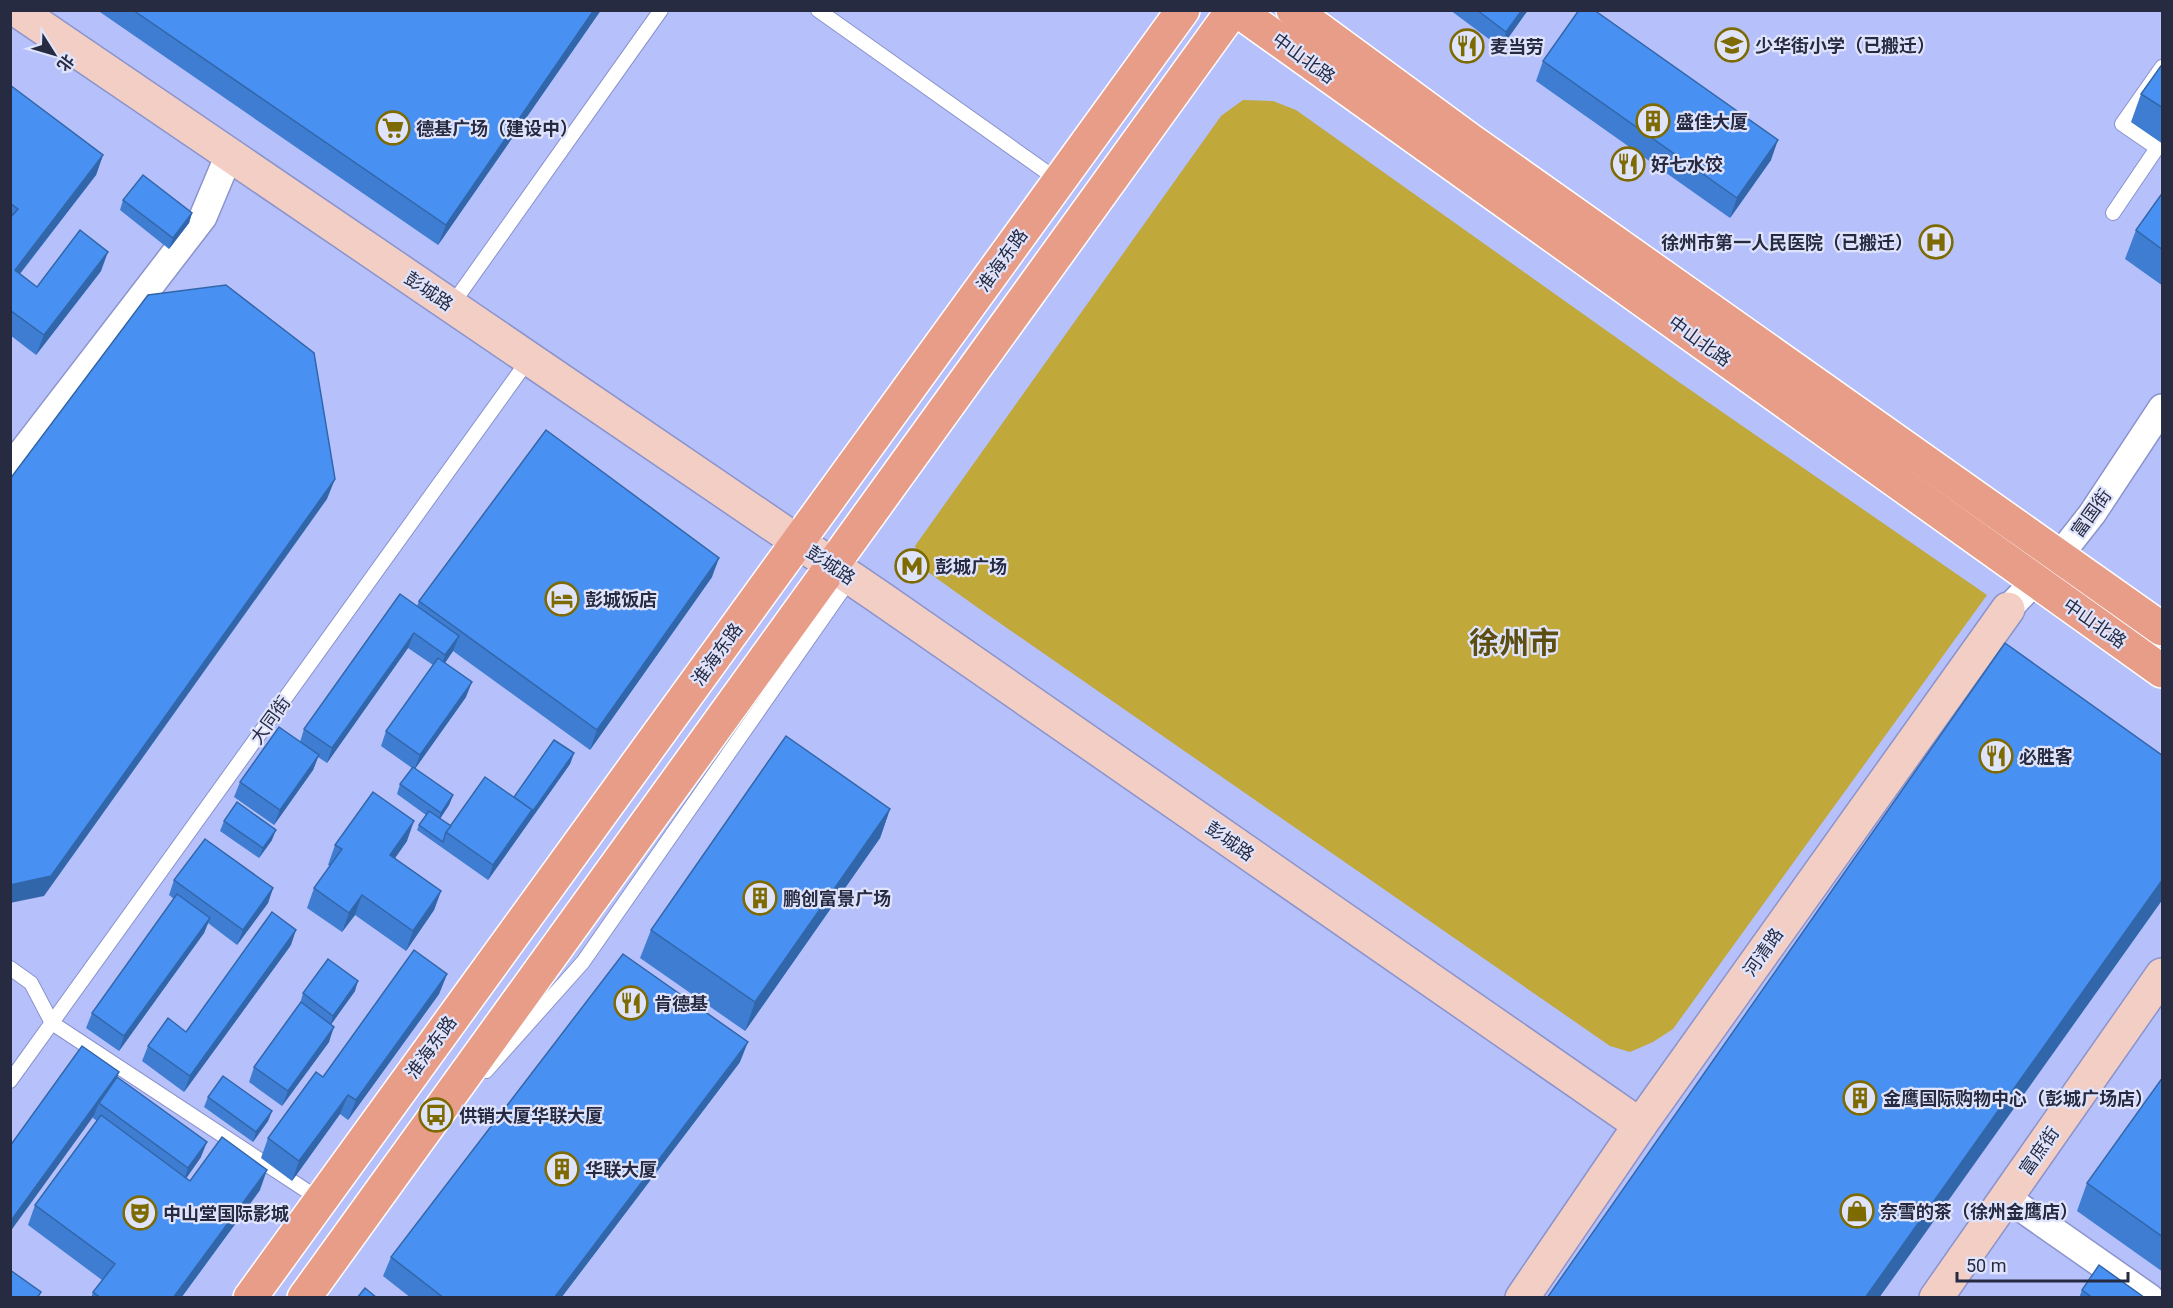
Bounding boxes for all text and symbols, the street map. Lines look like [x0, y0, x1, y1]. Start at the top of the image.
north arrow [24, 24, 84, 84]
school or university icon: 少华街小学（已搬迁） [1714, 27, 1750, 63]
street label: 中山北路 [1269, 28, 1339, 88]
restaurant icon: 麦当劳 [1449, 28, 1485, 64]
place label: 少华街小学（已搬迁） [1755, 35, 1935, 56]
place label: 麦当劳 [1490, 36, 1544, 57]
text: 北 [53, 51, 78, 75]
building icon: 盛佳大厦 [1635, 103, 1671, 139]
supermarket icon: 德基广场（建设中） [375, 110, 411, 146]
place label: 盛佳大厦 [1676, 111, 1748, 132]
place label: 德基广场（建设中） [416, 118, 578, 139]
restaurant icon: 好七水饺 [1610, 146, 1646, 182]
place label: 好七水饺 [1651, 154, 1723, 175]
hospital icon: 徐州市第一人民医院（已搬迁） [1918, 224, 1954, 260]
street label: 淮海东路 [972, 225, 1032, 295]
place label: 徐州市第一人民医院（已搬迁） [1661, 232, 1913, 253]
street label: 彭城路 [401, 267, 457, 315]
street label: 中山北路 [1665, 311, 1735, 371]
street label: 富国街 [2067, 485, 2115, 541]
street label: 彭城路 [803, 541, 859, 589]
metro station icon: 彭城广场 [894, 548, 930, 584]
place label: 彭城广场 [935, 556, 1007, 577]
hotel icon: 彭城饭店 [544, 581, 580, 617]
place label: 彭城饭店 [585, 589, 657, 610]
street label: 中山北路 [2059, 594, 2131, 652]
street label: 淮海东路 [687, 619, 747, 689]
district label: 徐州市 [1469, 625, 1559, 660]
street label: 大同街 [246, 692, 294, 748]
restaurant icon: 必胜客 [1978, 738, 2014, 774]
place label: 必胜客 [2019, 746, 2073, 767]
street label: 彭城路 [1202, 817, 1258, 865]
building icon: 鹏创富景广场 [742, 880, 778, 916]
place label: 鹏创富景广场 [783, 888, 891, 909]
street label: 河清路 [1739, 924, 1787, 980]
restaurant icon: 肯德基 [613, 985, 649, 1021]
place label: 肯德基 [654, 993, 708, 1014]
street label: 淮海东路 [401, 1012, 461, 1082]
building icon: 金鹰国际购物中心（彭城广场店） [1842, 1080, 1878, 1116]
place label: 金鹰国际购物中心（彭城广场店） [1883, 1088, 2153, 1109]
bus stop icon: 供销大厦华联大厦 [418, 1097, 454, 1133]
place label: 供销大厦华联大厦 [459, 1105, 603, 1126]
street label: 富庶街 [2015, 1123, 2063, 1179]
building icon: 华联大厦 [544, 1151, 580, 1187]
place label: 华联大厦 [585, 1159, 657, 1180]
shop icon: 奈雪的茶（徐州金鹰店） [1839, 1193, 1875, 1229]
theatre icon: 中山堂国际影城 [122, 1195, 158, 1231]
place label: 奈雪的茶（徐州金鹰店） [1880, 1201, 2078, 1222]
place label: 中山堂国际影城 [163, 1203, 289, 1224]
scale bar [1957, 1245, 2128, 1283]
text: 50 m [1966, 1255, 2006, 1276]

